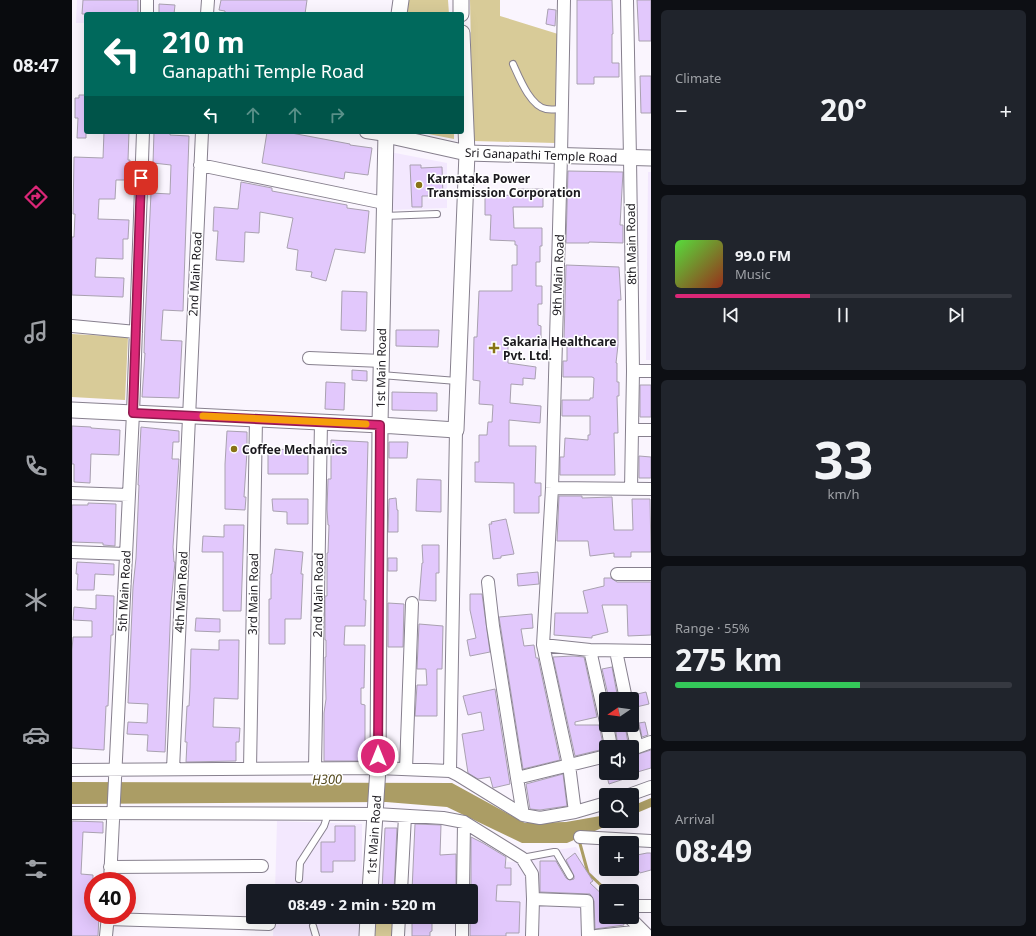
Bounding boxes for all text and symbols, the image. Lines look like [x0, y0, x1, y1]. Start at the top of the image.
text: 210 m [162, 23, 245, 61]
icon: left [96, 28, 148, 80]
text: 08:47 [13, 53, 59, 77]
text: Ganapathi Temple Road [162, 59, 364, 83]
text: Climate [675, 69, 721, 87]
text: 20° [820, 89, 867, 130]
text: − [675, 95, 688, 125]
text: + [999, 95, 1012, 125]
icon: left [200, 104, 222, 126]
icon: ahead [242, 104, 264, 126]
icon: ahead [284, 104, 306, 126]
icon: right [326, 104, 348, 126]
street label: Sri Ganapathi Temple Road [465, 144, 617, 166]
pin [124, 161, 158, 195]
icon: arrive [130, 167, 152, 189]
place label: Karnataka Power Transmission Corporation [427, 170, 581, 201]
marker: Karnataka Power Transmission Corporation [414, 180, 424, 190]
icon: directions [22, 183, 50, 211]
street label: 8th Main Road [622, 203, 640, 285]
street label: 2nd Main Road [184, 231, 206, 317]
street label: 9th Main Road [548, 234, 568, 316]
text: 99.0 FM [735, 245, 791, 265]
text: Music [735, 265, 771, 283]
icon: previous [720, 304, 742, 326]
icon: pause [832, 304, 854, 326]
icon: next [945, 304, 967, 326]
icon: music [22, 318, 50, 346]
street label: 1st Main Road [372, 328, 390, 408]
place label: Sakaria Healthcare Pvt. Ltd. [503, 333, 616, 364]
marker: Sakaria Healthcare Pvt. Ltd. [488, 342, 500, 354]
text: 33 [814, 423, 873, 494]
place label: Coffee Mechanics [242, 441, 347, 458]
marker: Coffee Mechanics [229, 444, 239, 454]
icon: phone [22, 452, 50, 480]
text: km/h [828, 485, 859, 503]
street label: 5th Main Road [113, 550, 135, 632]
street label: 4th Main Road [170, 551, 192, 633]
street label: 2nd Main Road [309, 552, 327, 638]
street label: 3rd Main Road [244, 553, 262, 635]
icon: climate [22, 586, 50, 614]
text: Range · 55% [675, 619, 750, 637]
text: 275 km [675, 639, 782, 680]
north arrow [599, 692, 639, 732]
map controls [599, 692, 639, 924]
icon: car [22, 721, 50, 749]
position arrow [357, 735, 399, 777]
button: sound [599, 740, 639, 780]
water label: H300 [312, 770, 342, 788]
button: search [599, 788, 639, 828]
street label: 1st Main Road [363, 794, 385, 876]
text: Arrival [675, 810, 715, 828]
text: 08:49 [675, 830, 752, 871]
button: + [599, 836, 639, 876]
icon: filters [22, 855, 50, 883]
speed limit sign: 40 [84, 872, 136, 924]
button: − [599, 884, 639, 924]
text: 08:49 · 2 min · 520 m [288, 894, 436, 914]

